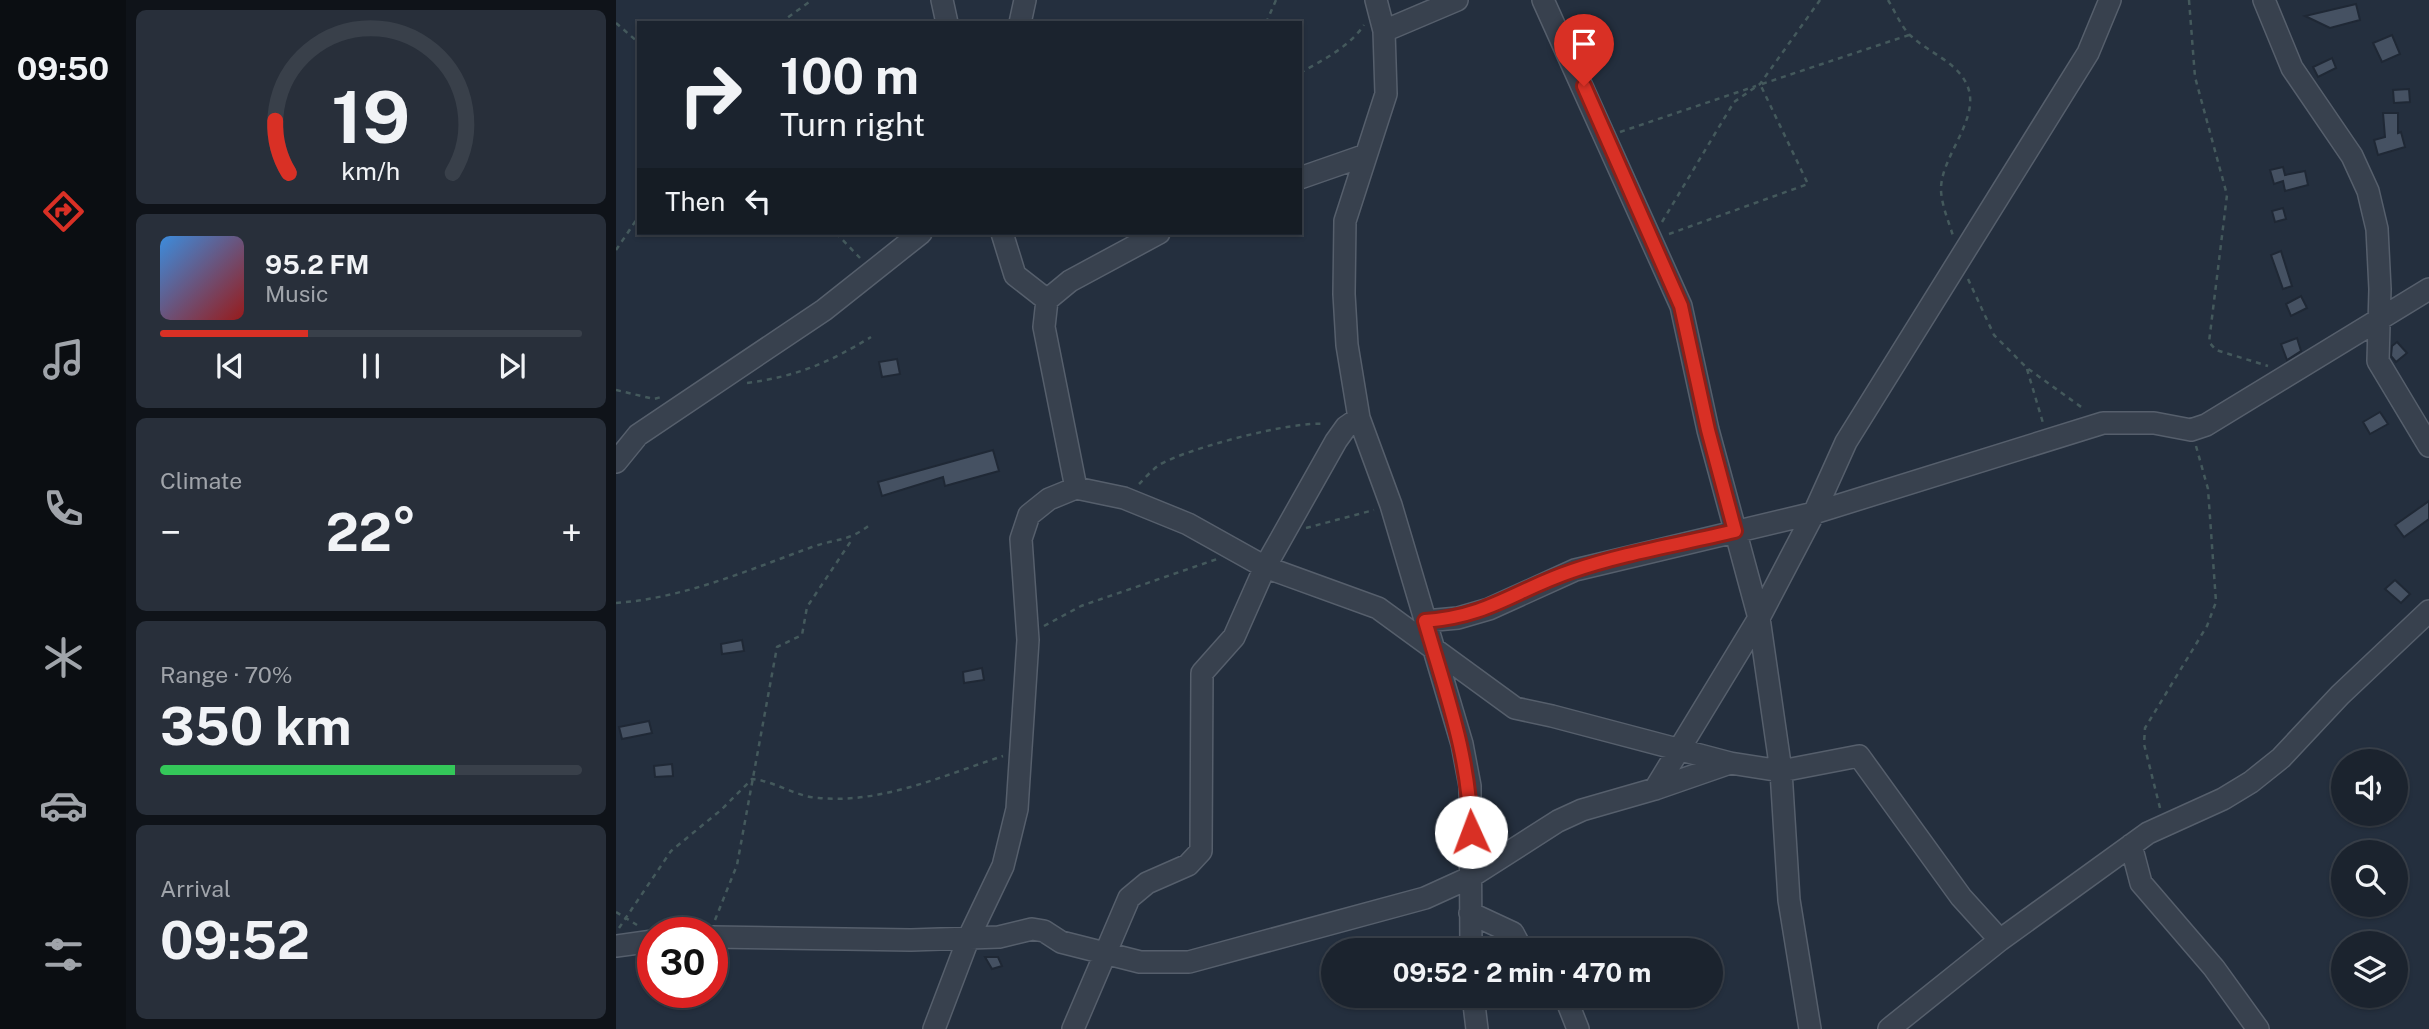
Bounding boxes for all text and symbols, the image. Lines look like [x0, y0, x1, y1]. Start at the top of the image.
pin [1554, 14, 1614, 86]
icon: arrive [1565, 25, 1603, 63]
text: 100 m [780, 47, 919, 105]
icon: right [665, 49, 756, 140]
text: 09:50 [17, 50, 109, 87]
text: 19 [331, 74, 411, 159]
text: Turn right [780, 106, 925, 143]
text: km/h [342, 156, 400, 186]
icon: left [739, 182, 777, 220]
text: Then [665, 186, 725, 217]
icon: directions [39, 187, 88, 236]
text: 95.2 FM [265, 249, 369, 280]
text: Music [265, 280, 329, 307]
icon: music [39, 335, 88, 384]
icon: previous [211, 347, 249, 385]
icon: pause [352, 347, 390, 385]
icon: next [493, 347, 531, 385]
text: Climate [160, 467, 242, 494]
icon: phone [39, 484, 88, 533]
text: 22° [326, 502, 416, 563]
text: − [160, 510, 181, 555]
text: + [561, 510, 582, 555]
icon: climate [39, 633, 88, 682]
text: Range · 70% [160, 661, 293, 688]
text: 350 km [160, 696, 352, 757]
map controls [2331, 749, 2408, 1008]
button: sound [2331, 749, 2408, 826]
icon: car [39, 781, 88, 830]
position arrow [1434, 795, 1508, 869]
button: search [2331, 840, 2408, 917]
text: Arrival [160, 875, 231, 902]
text: 09:52 [160, 910, 310, 971]
speed limit sign: 30 [637, 917, 728, 1008]
icon: filters [39, 930, 88, 979]
button: layers [2331, 931, 2408, 1008]
text: 09:52 · 2 min · 470 m [1393, 957, 1651, 988]

